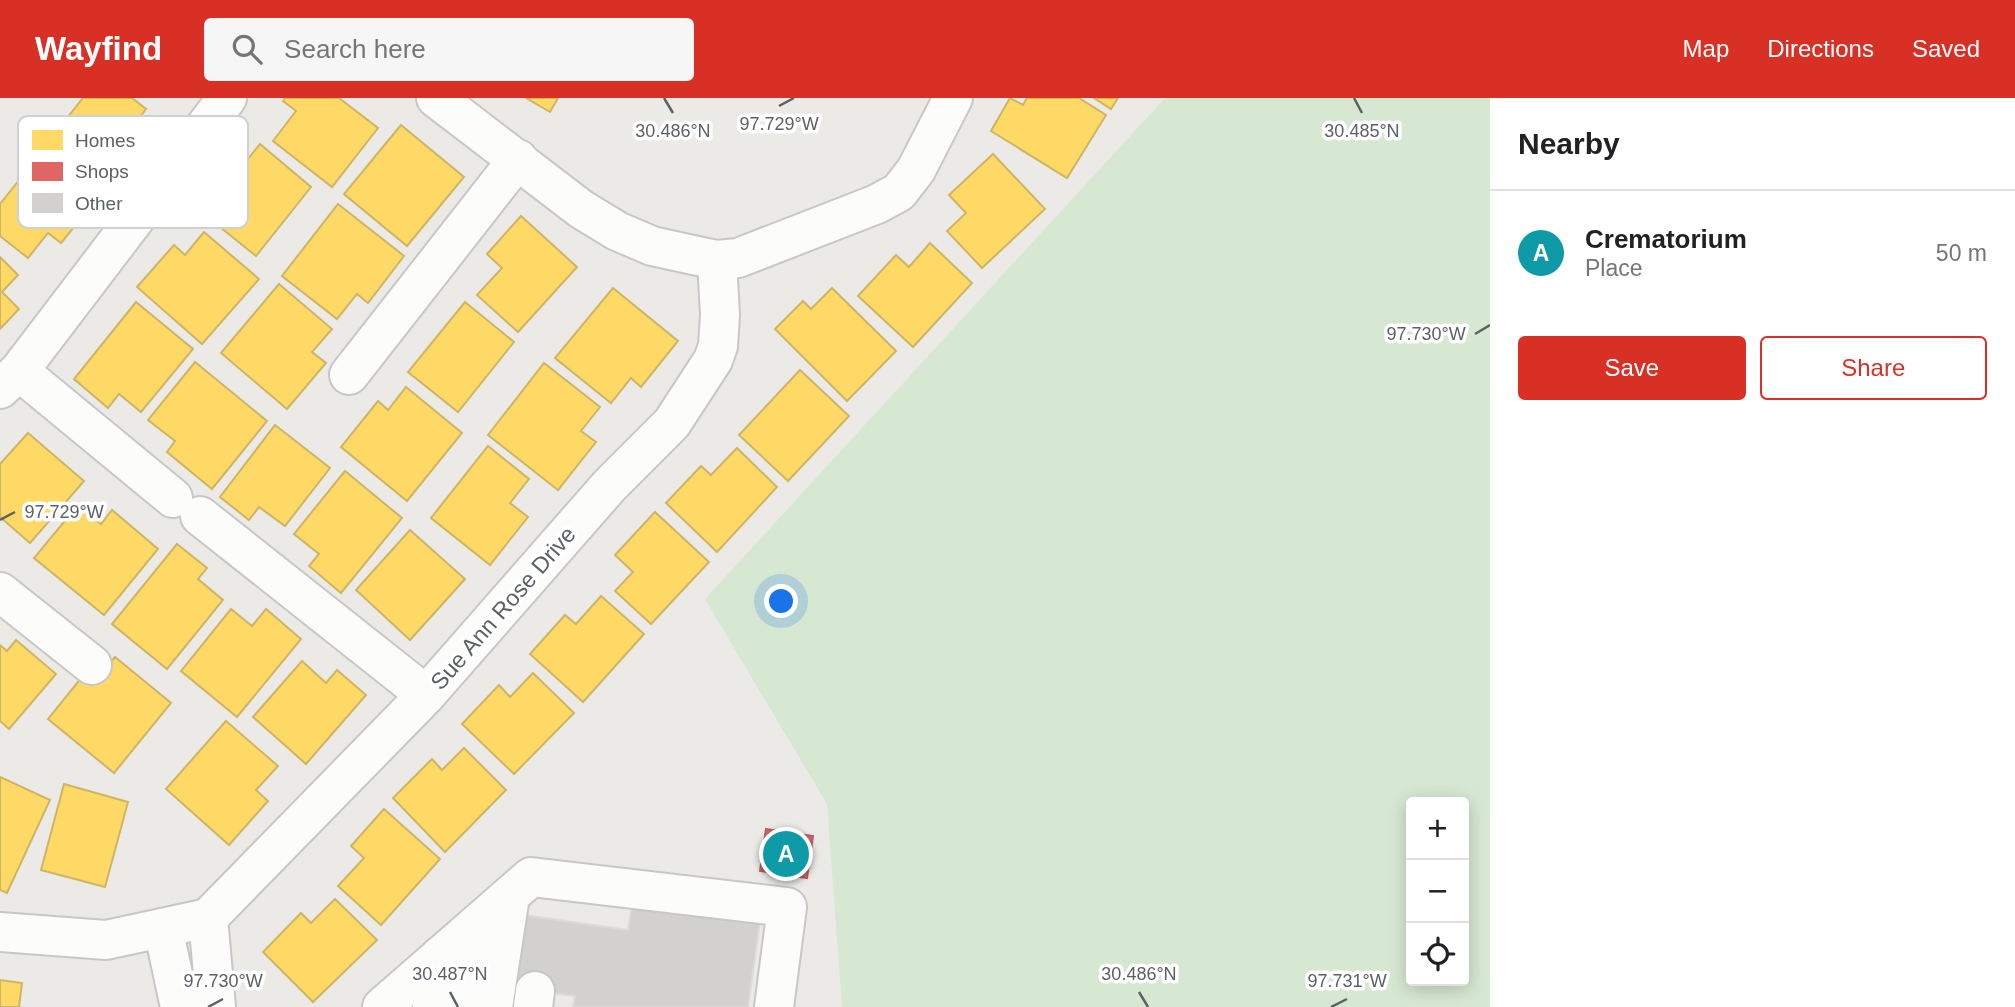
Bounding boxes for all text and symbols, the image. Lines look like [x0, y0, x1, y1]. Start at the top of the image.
search box [204, 18, 694, 81]
text: Wayfind [35, 30, 162, 67]
icon: search [228, 30, 266, 68]
text: Search here [284, 34, 426, 64]
text: Map [1683, 35, 1729, 62]
text: Directions [1767, 35, 1874, 62]
text: Saved [1912, 35, 1980, 62]
text: 97.729°W [739, 114, 819, 134]
legend [18, 116, 248, 228]
text: 30.486°N [635, 121, 711, 141]
text: 30.485°N [1324, 121, 1400, 141]
text: Nearby [1518, 127, 1620, 160]
text: Homes [75, 130, 135, 151]
text: Shops [75, 161, 129, 182]
text: Other [75, 193, 123, 214]
text: Crematorium [1585, 224, 1747, 254]
text: A [1533, 240, 1549, 266]
text: 50 m [1936, 240, 1987, 266]
text: Place [1585, 255, 1643, 281]
text: 97.730°W [1386, 324, 1466, 344]
button: Save [1518, 336, 1746, 400]
button: Share [1760, 336, 1987, 400]
text: 97.729°W [24, 502, 104, 522]
street label: Sue Ann Rose Drive [425, 521, 581, 695]
your location [764, 584, 798, 618]
map controls [1406, 797, 1469, 986]
button: + [1406, 797, 1469, 860]
pin: A [763, 828, 809, 880]
button: − [1406, 860, 1469, 923]
button: locate [1406, 923, 1469, 986]
text: 30.487°N [412, 964, 488, 984]
text: 30.486°N [1101, 964, 1177, 984]
text: 97.730°W [183, 971, 263, 991]
text: 97.731°W [1307, 971, 1387, 991]

